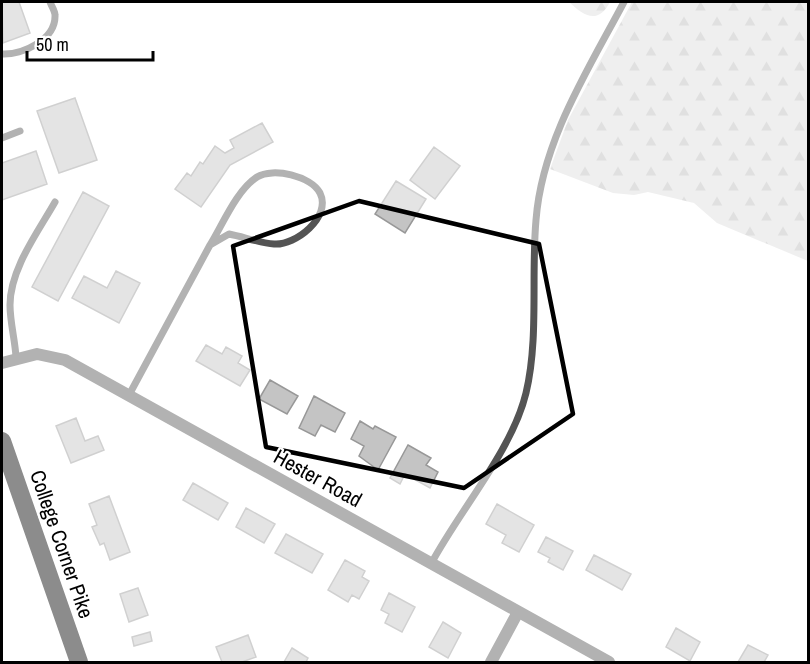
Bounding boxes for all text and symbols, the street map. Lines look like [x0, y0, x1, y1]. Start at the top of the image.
scale bar [27, 24, 153, 62]
text: 50 m [36, 32, 69, 57]
street label: Hester Road [269, 442, 367, 514]
street label: College Corner Pike [23, 466, 101, 622]

